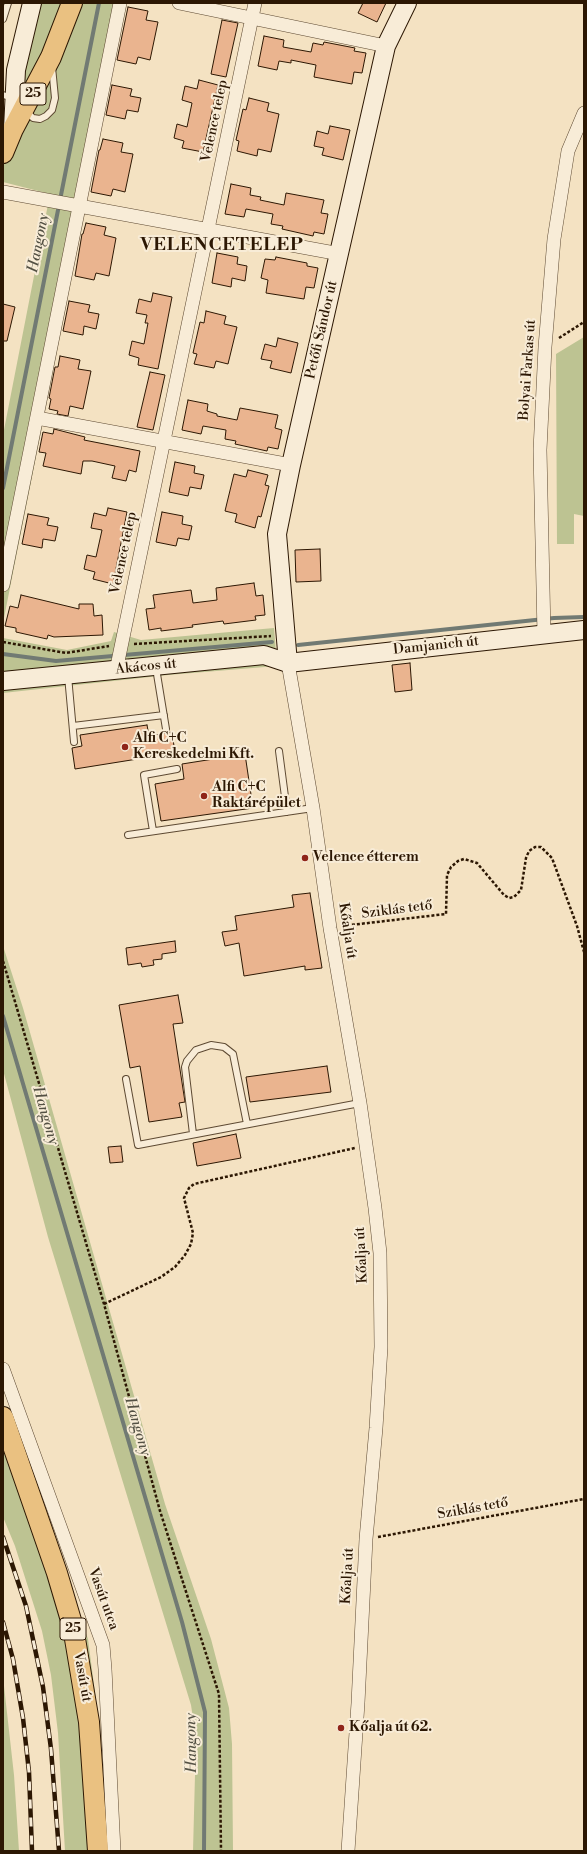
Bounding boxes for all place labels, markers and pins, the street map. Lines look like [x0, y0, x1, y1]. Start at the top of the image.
place label: Alfi C+C Kereskedelmi Kft. [133, 731, 254, 764]
marker: Alfi C+C Kereskedelmi Kft. [120, 742, 130, 752]
place label: Alfi C+C Raktárépület [212, 780, 301, 812]
marker: Alfi C+C Raktárépület [199, 791, 209, 801]
place label: Velence étterem [313, 850, 419, 866]
marker: Velence étterem [300, 853, 310, 863]
place label: Kőalja út 62. [349, 1720, 432, 1736]
marker: Kőalja út 62. [336, 1723, 346, 1733]

